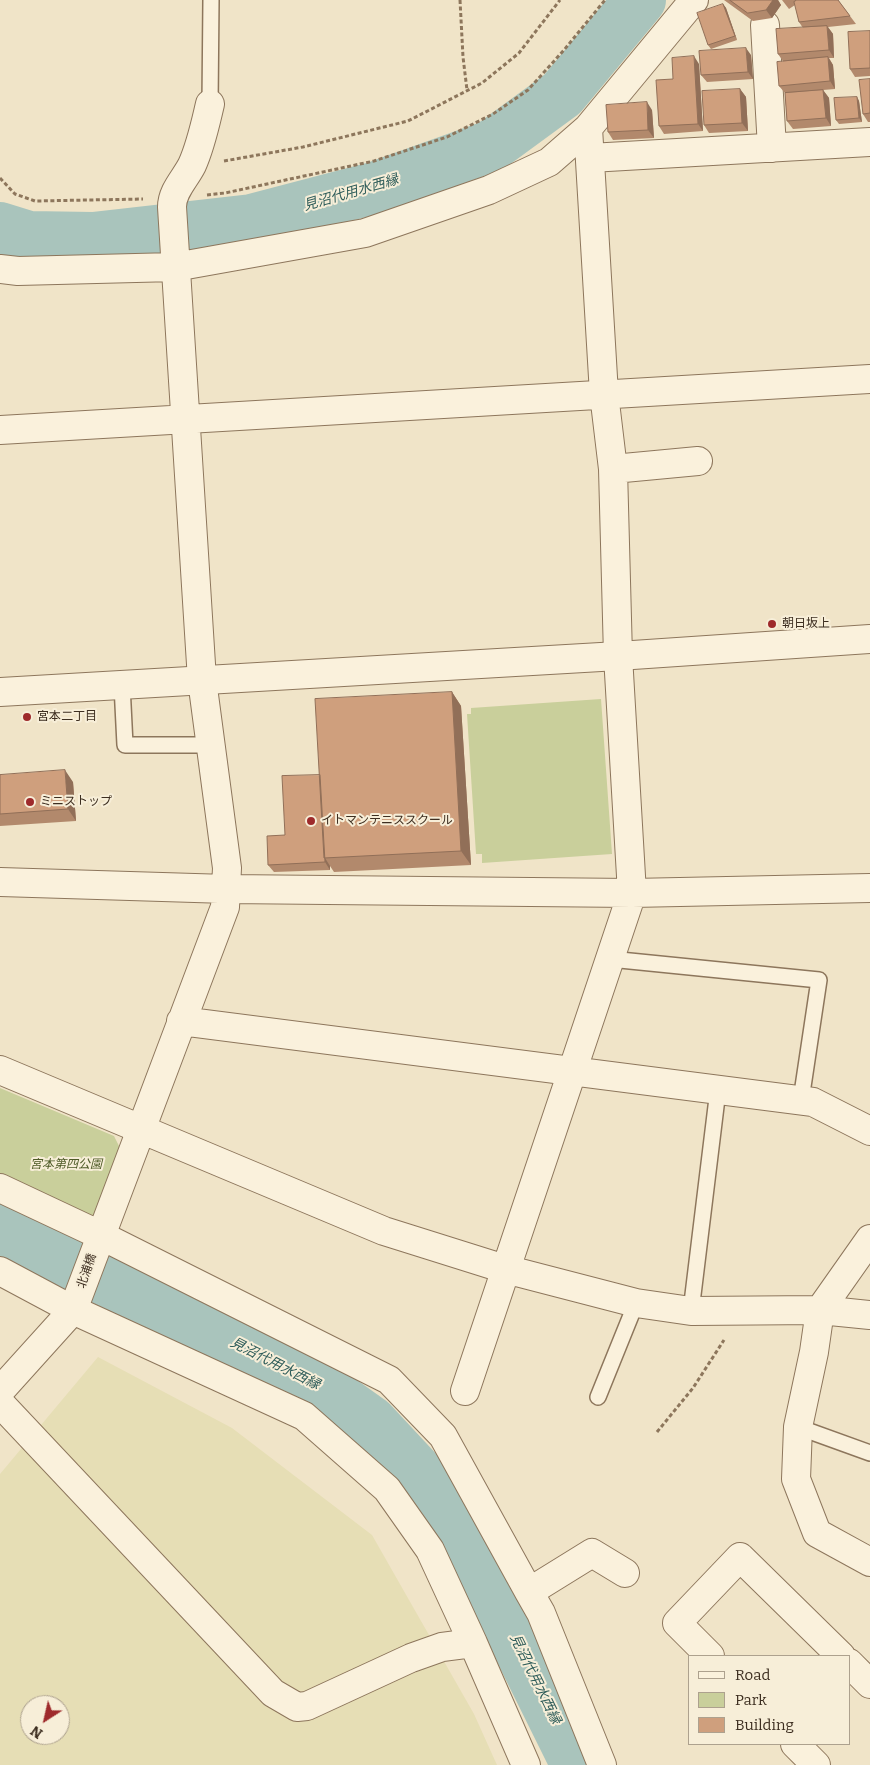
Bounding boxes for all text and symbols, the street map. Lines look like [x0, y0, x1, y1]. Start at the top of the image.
water label: 見沼代用水西縁 [302, 171, 400, 215]
place label: 朝日坂上 [782, 617, 830, 631]
marker: 朝日坂上 [766, 618, 778, 630]
place label: 宮本二丁目 [37, 710, 97, 724]
marker: 宮本二丁目 [21, 711, 33, 723]
place label: ミニストップ [40, 795, 112, 809]
marker: ミニストップ [24, 796, 36, 808]
place label: イトマンテニススクール [321, 814, 453, 828]
marker: イトマンテニススクール [305, 815, 317, 827]
park label: 宮本第四公園 [30, 1158, 102, 1172]
street label: 北浦橋 [74, 1252, 100, 1290]
water label: 見沼代用水西縁 [228, 1334, 322, 1394]
water label: 見沼代用水西縁 [506, 1631, 564, 1727]
legend [688, 1655, 850, 1745]
text: Road [735, 1666, 770, 1684]
text: Park [735, 1691, 767, 1709]
north arrow [20, 1695, 70, 1745]
text: Building [735, 1716, 794, 1734]
text: N [27, 1722, 46, 1742]

